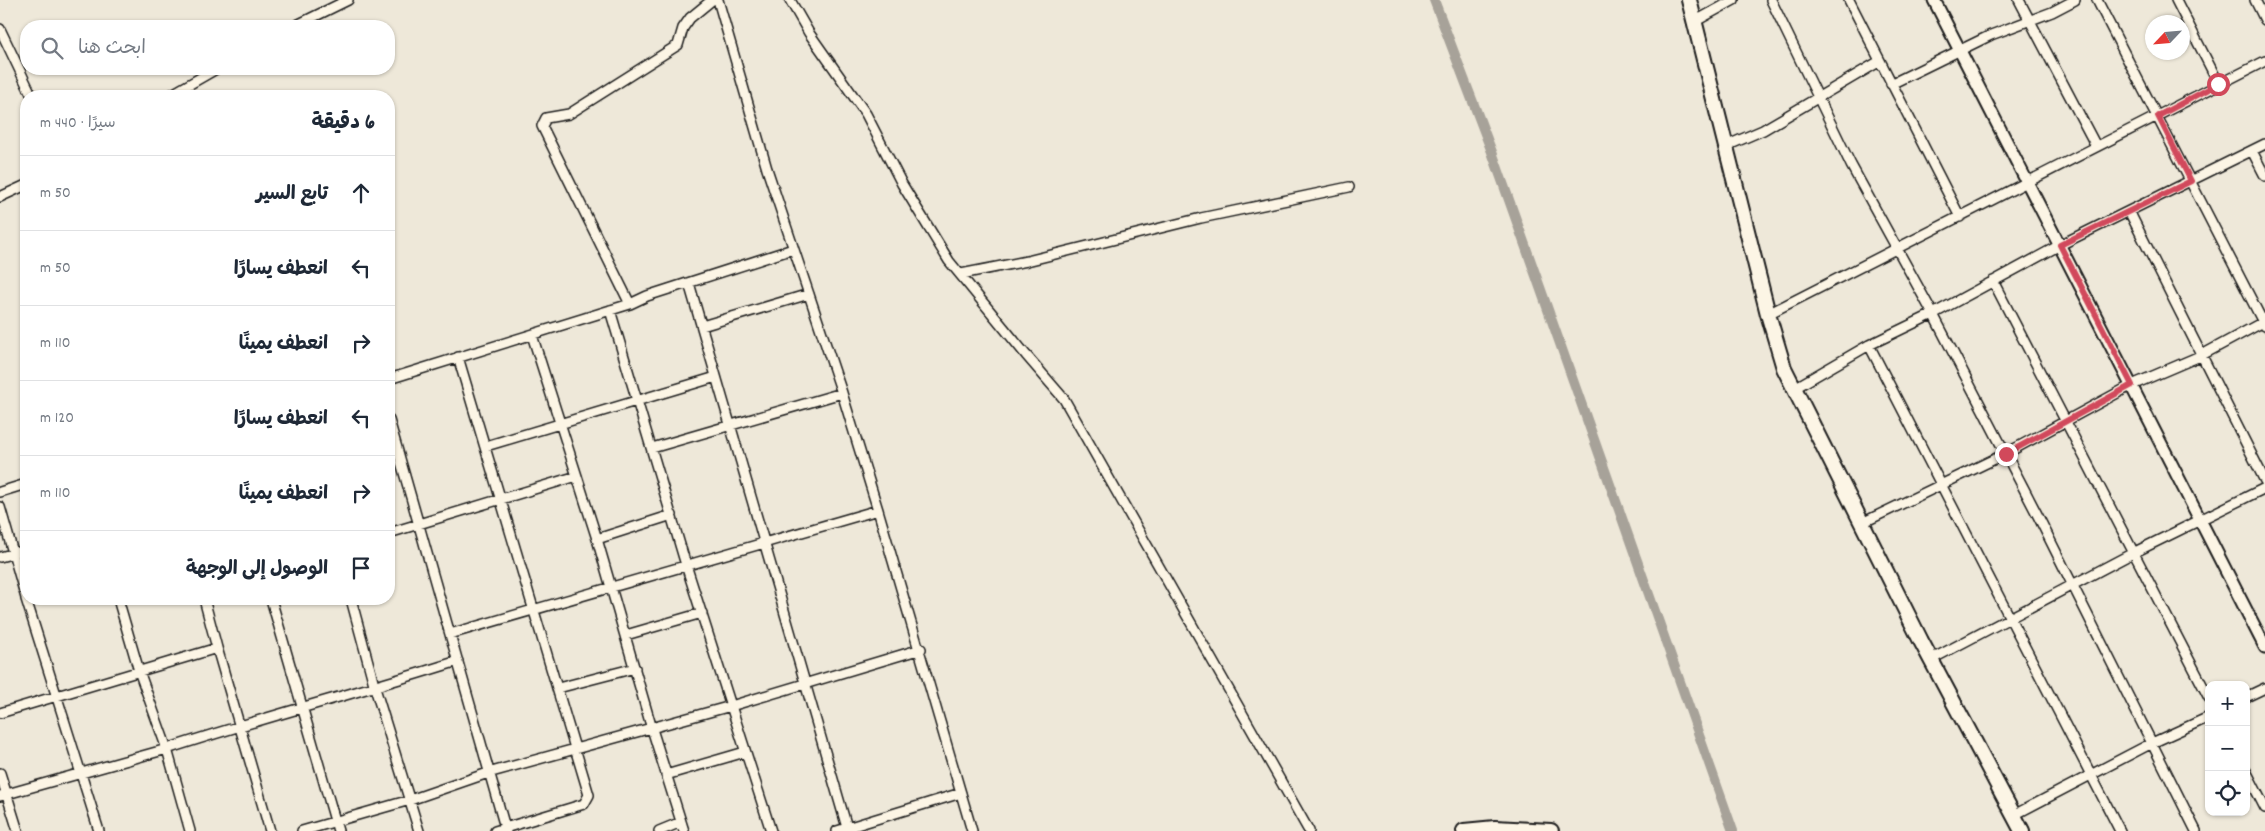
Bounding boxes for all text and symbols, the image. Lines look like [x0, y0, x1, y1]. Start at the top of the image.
north arrow [2145, 15, 2190, 60]
search box [20, 20, 395, 75]
icon: search [38, 34, 66, 62]
text: ابحث هنا [78, 36, 146, 63]
route start [2207, 73, 2230, 96]
text: 6 دقيقة [311, 109, 375, 139]
text: سيرًا · 440 m [40, 112, 116, 135]
icon: ahead [347, 179, 375, 207]
text: 50 m [40, 182, 71, 205]
text: تابع السير [256, 182, 328, 209]
icon: left [347, 254, 375, 282]
text: 50 m [40, 257, 71, 280]
text: انعطف يسارًا [234, 257, 328, 284]
icon: right [347, 329, 375, 357]
text: 110 m [40, 332, 70, 355]
text: انعطف يمينًا [239, 332, 328, 359]
icon: left [347, 404, 375, 432]
text: 120 m [40, 407, 74, 430]
text: انعطف يسارًا [234, 407, 328, 434]
route end [1995, 443, 2018, 466]
icon: right [347, 479, 375, 507]
text: 110 m [40, 482, 70, 505]
text: انعطف يمينًا [239, 482, 328, 509]
icon: arrive [347, 554, 375, 582]
text: الوصول إلى الوجهة [186, 557, 328, 584]
map controls [2205, 681, 2250, 816]
button: + [2205, 681, 2250, 726]
button: − [2205, 726, 2250, 771]
button: locate [2205, 771, 2250, 816]

